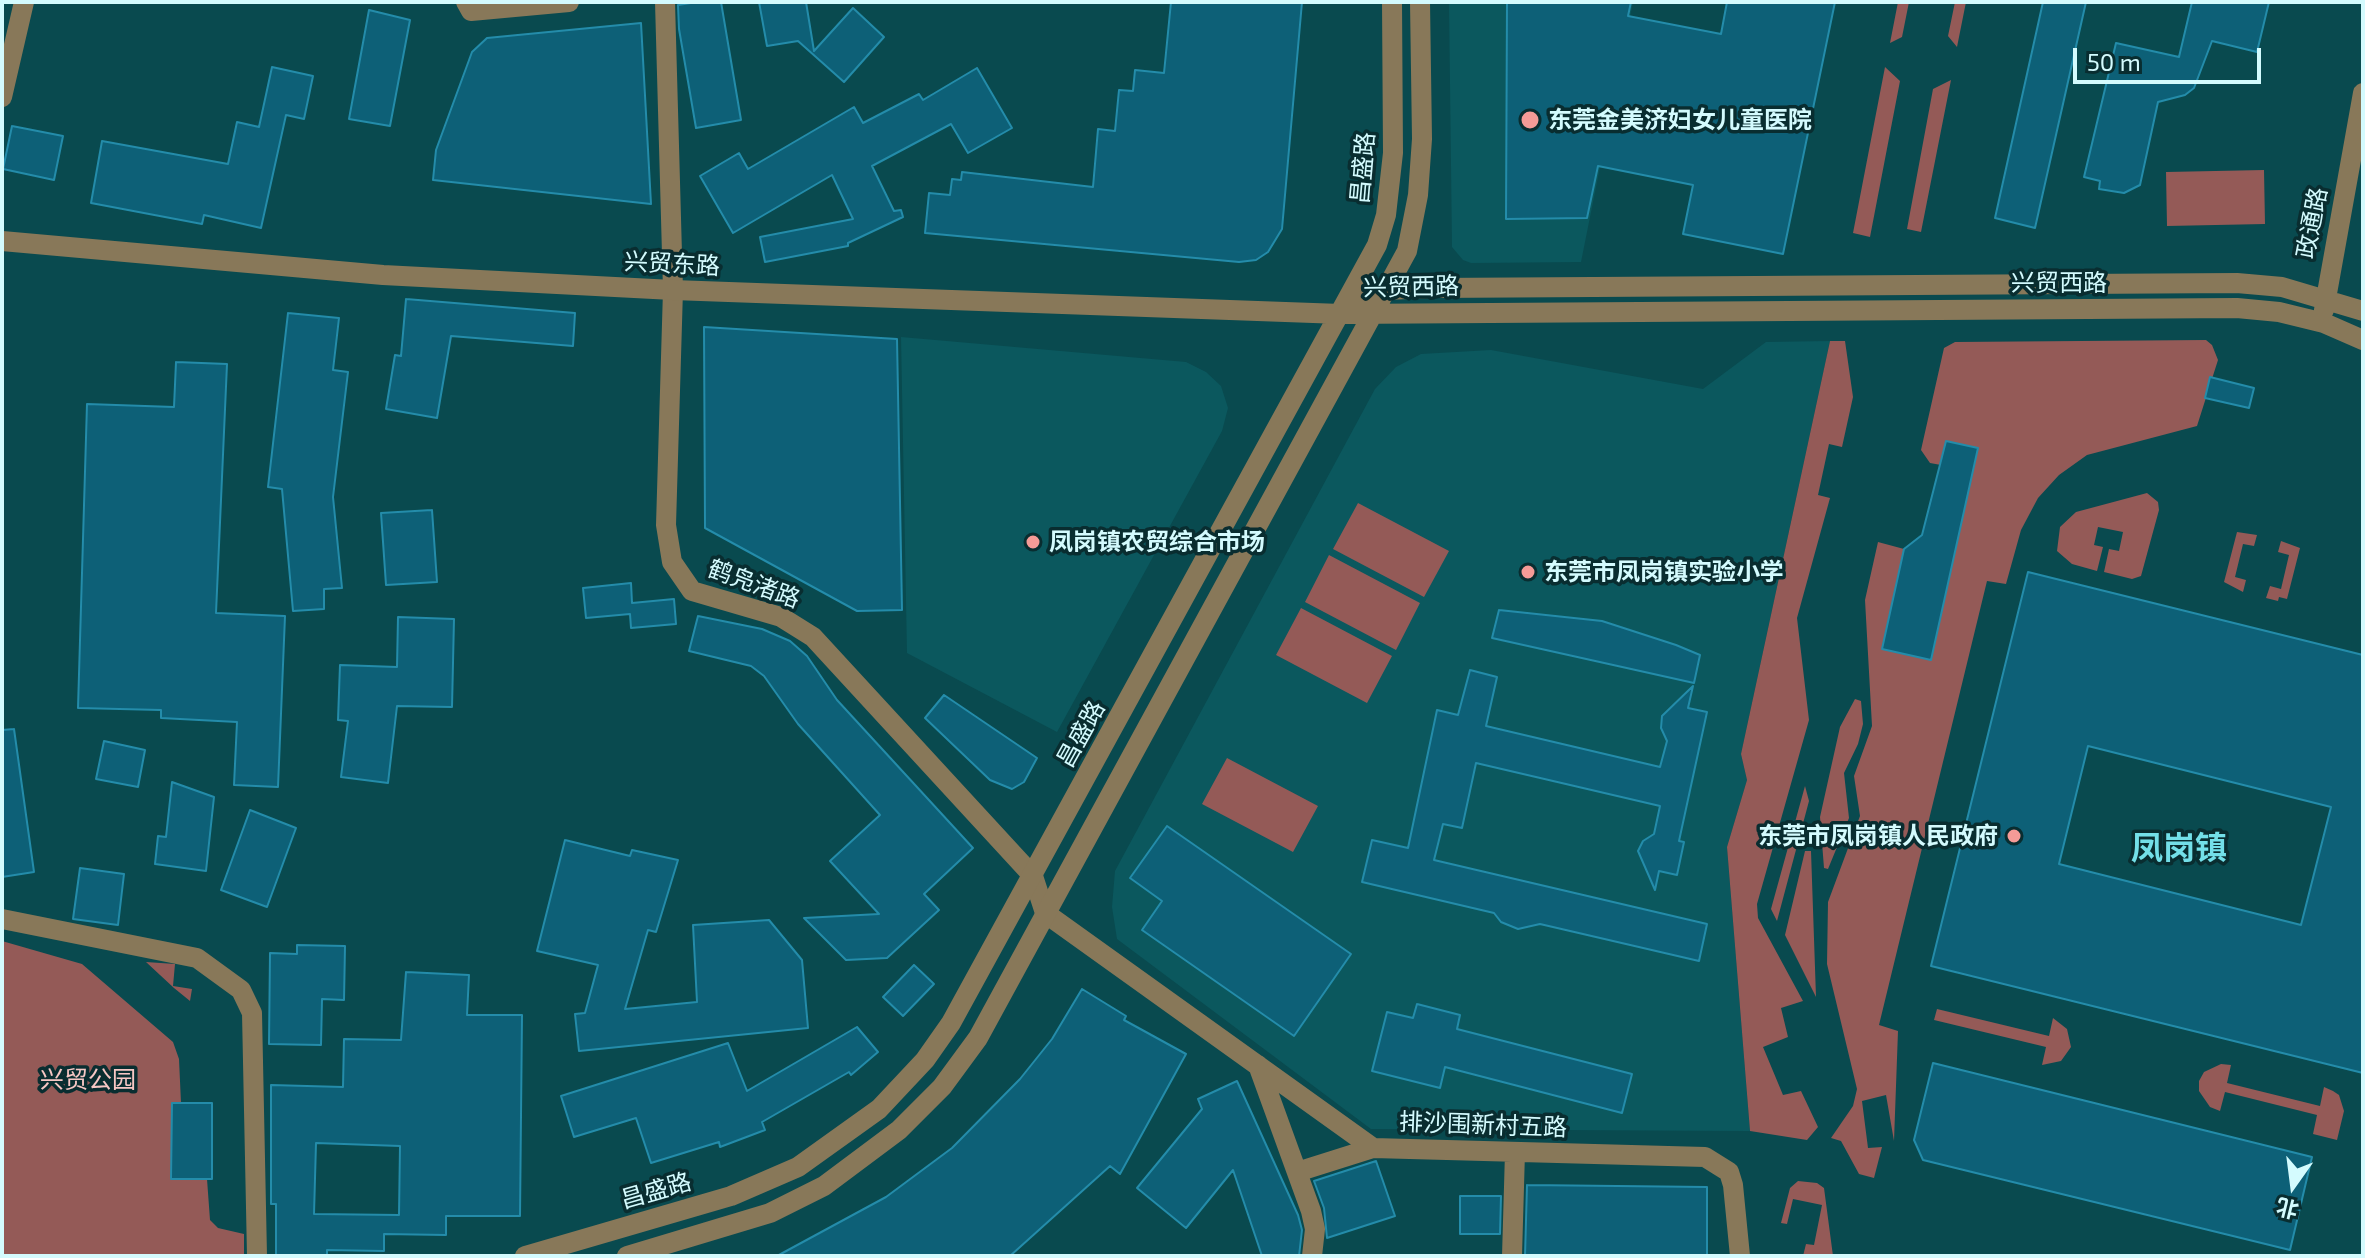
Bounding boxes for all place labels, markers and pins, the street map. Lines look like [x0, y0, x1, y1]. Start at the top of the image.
place label: 东莞金美济妇女儿童医院 [1548, 106, 1812, 134]
marker: 东莞金美济妇女儿童医院 [1519, 109, 1541, 131]
place label: 凤岗镇农贸综合市场 [1049, 528, 1265, 556]
marker: 凤岗镇农贸综合市场 [1024, 533, 1042, 551]
place label: 东莞市凤岗镇实验小学 [1544, 558, 1784, 586]
marker: 东莞市凤岗镇实验小学 [1519, 563, 1537, 581]
place label: 东莞市凤岗镇人民政府 [1758, 822, 1998, 850]
marker: 东莞市凤岗镇人民政府 [2005, 827, 2023, 845]

